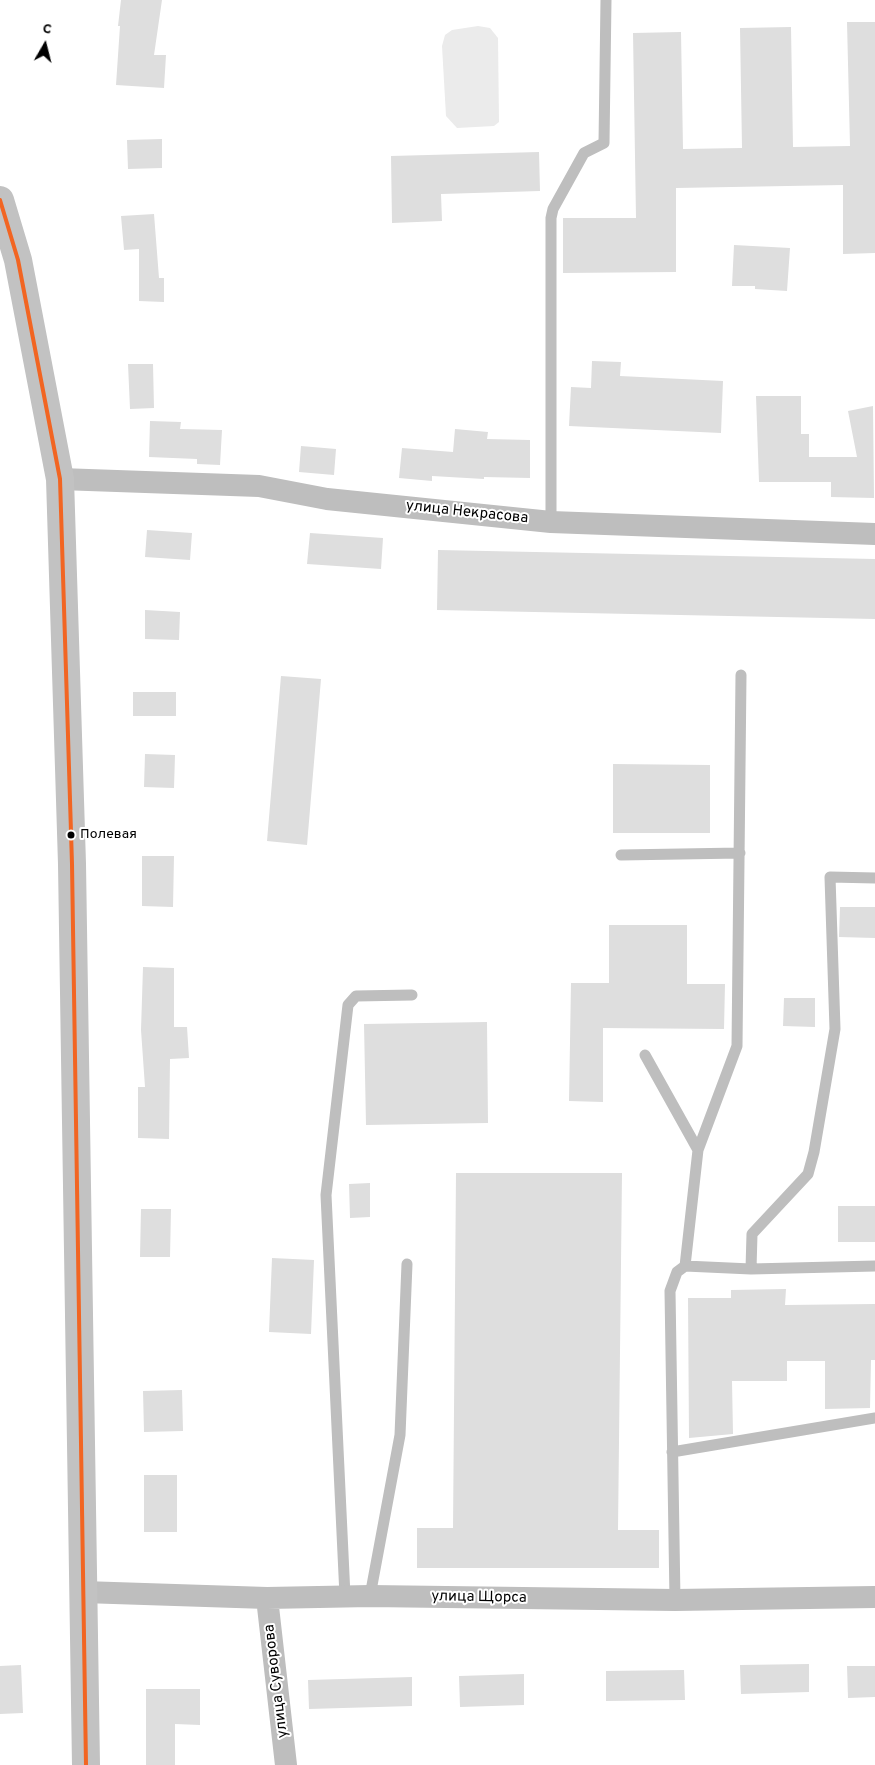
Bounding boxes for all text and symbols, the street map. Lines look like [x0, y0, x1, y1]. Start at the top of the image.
north arrow [20, 20, 70, 70]
text: С [42, 21, 53, 39]
street label: улица Некрасова [405, 498, 529, 528]
place label: Полевая [80, 827, 137, 843]
marker: Полевая [66, 830, 76, 840]
street label: улица Щорса [431, 1588, 527, 1608]
street label: улица Суворова [261, 1623, 293, 1739]

